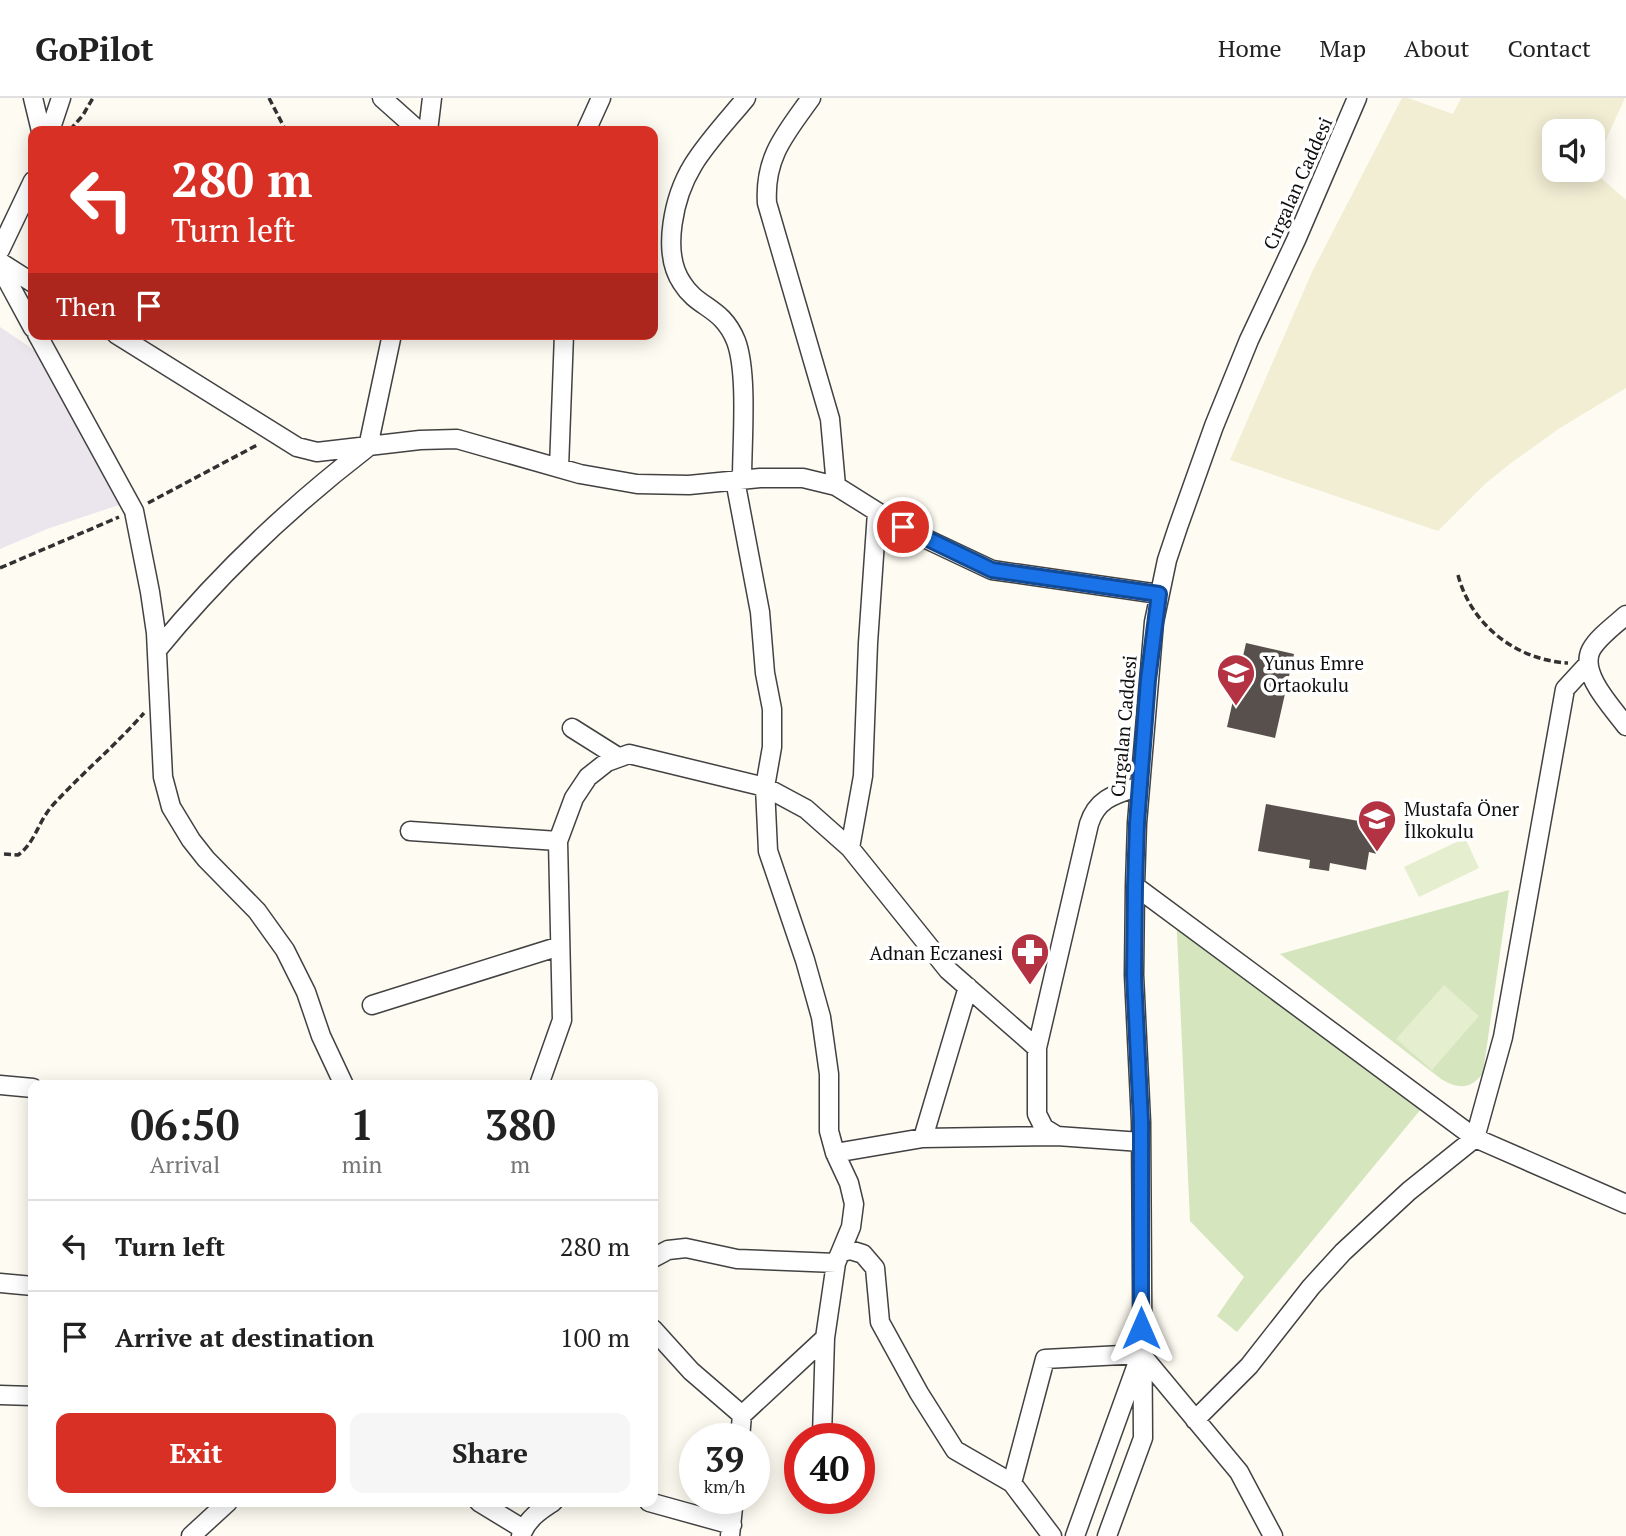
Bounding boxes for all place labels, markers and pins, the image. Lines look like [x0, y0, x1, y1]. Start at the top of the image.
pin [873, 497, 933, 557]
place label: Yunus Emre Ortaokulu [1263, 650, 1364, 697]
school or university icon: Yunus Emre Ortaokulu [1215, 652, 1257, 707]
place label: Mustafa Öner İlkokulu [1404, 796, 1520, 843]
school or university icon: Mustafa Öner İlkokulu [1356, 798, 1398, 853]
pharmacy icon: Adnan Eczanesi [1009, 931, 1051, 986]
place label: Adnan Eczanesi [869, 940, 1003, 965]

